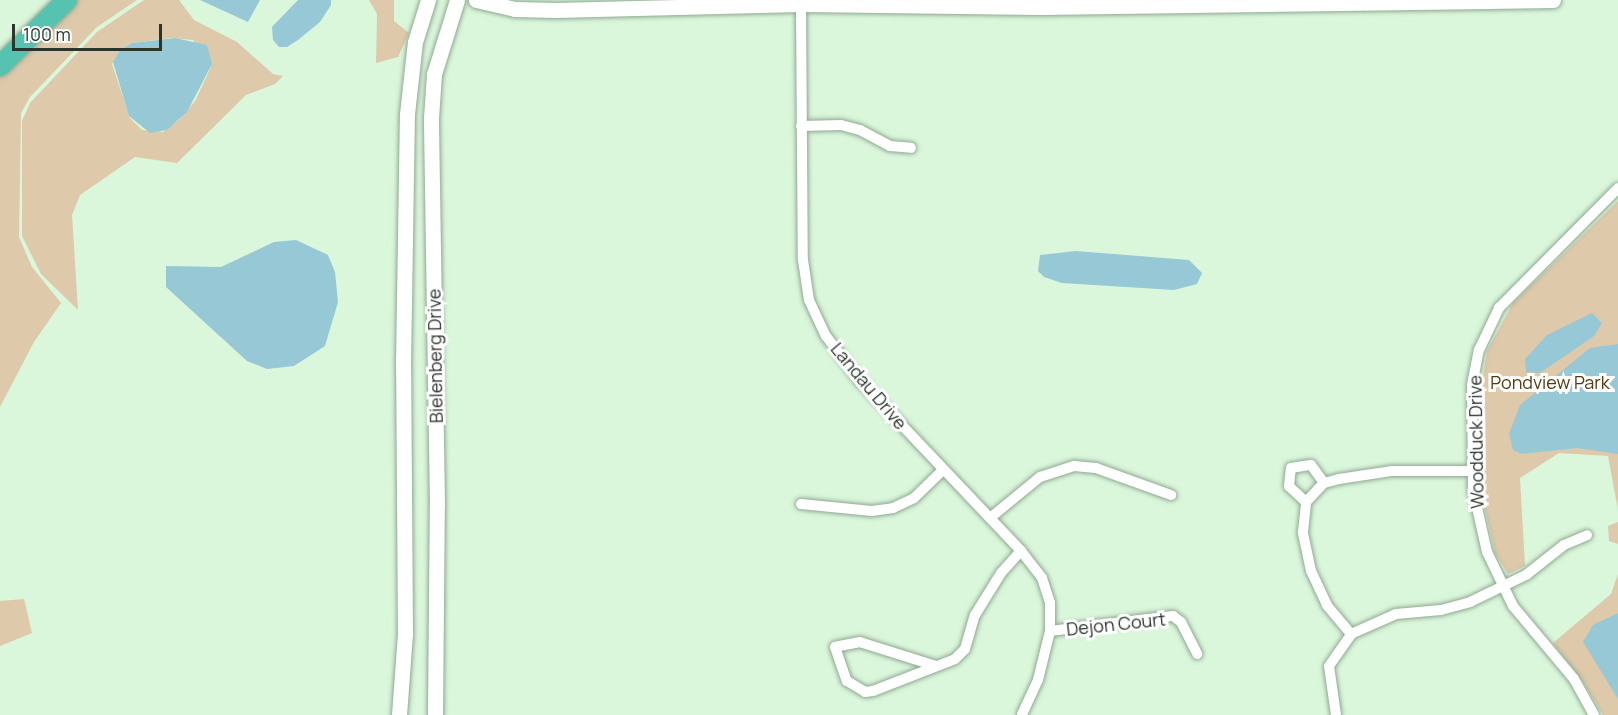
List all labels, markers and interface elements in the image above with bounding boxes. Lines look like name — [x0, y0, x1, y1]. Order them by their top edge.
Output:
scale bar — [15, 12, 165, 50]
text: 100 m — [23, 22, 71, 46]
street label: Bielenberg Drive — [423, 289, 447, 423]
street label: Landau Drive — [826, 338, 912, 434]
park label: Pondview Park — [1490, 371, 1610, 393]
street label: Woodduck Drive — [1464, 375, 1488, 509]
street label: Dejon Court — [1065, 608, 1167, 640]

